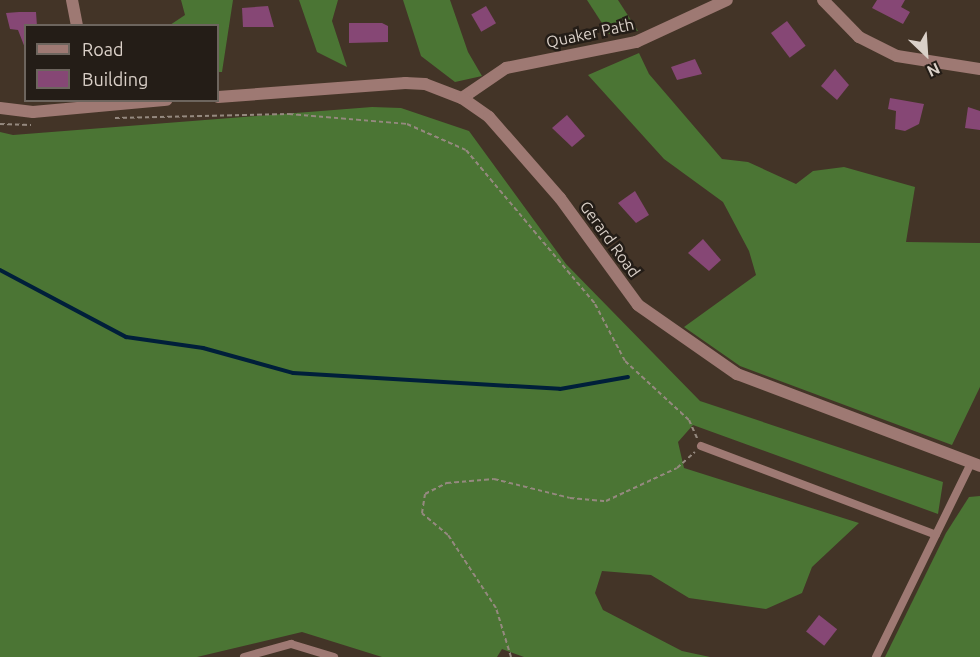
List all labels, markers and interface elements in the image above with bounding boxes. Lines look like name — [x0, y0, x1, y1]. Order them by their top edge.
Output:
street label: Quaker Path — [544, 14, 636, 52]
legend — [24, 24, 219, 102]
north arrow — [896, 24, 956, 84]
text: Road — [82, 39, 124, 59]
text: N — [924, 60, 943, 81]
text: Building — [82, 69, 148, 89]
street label: Gerard Road — [576, 197, 644, 281]

